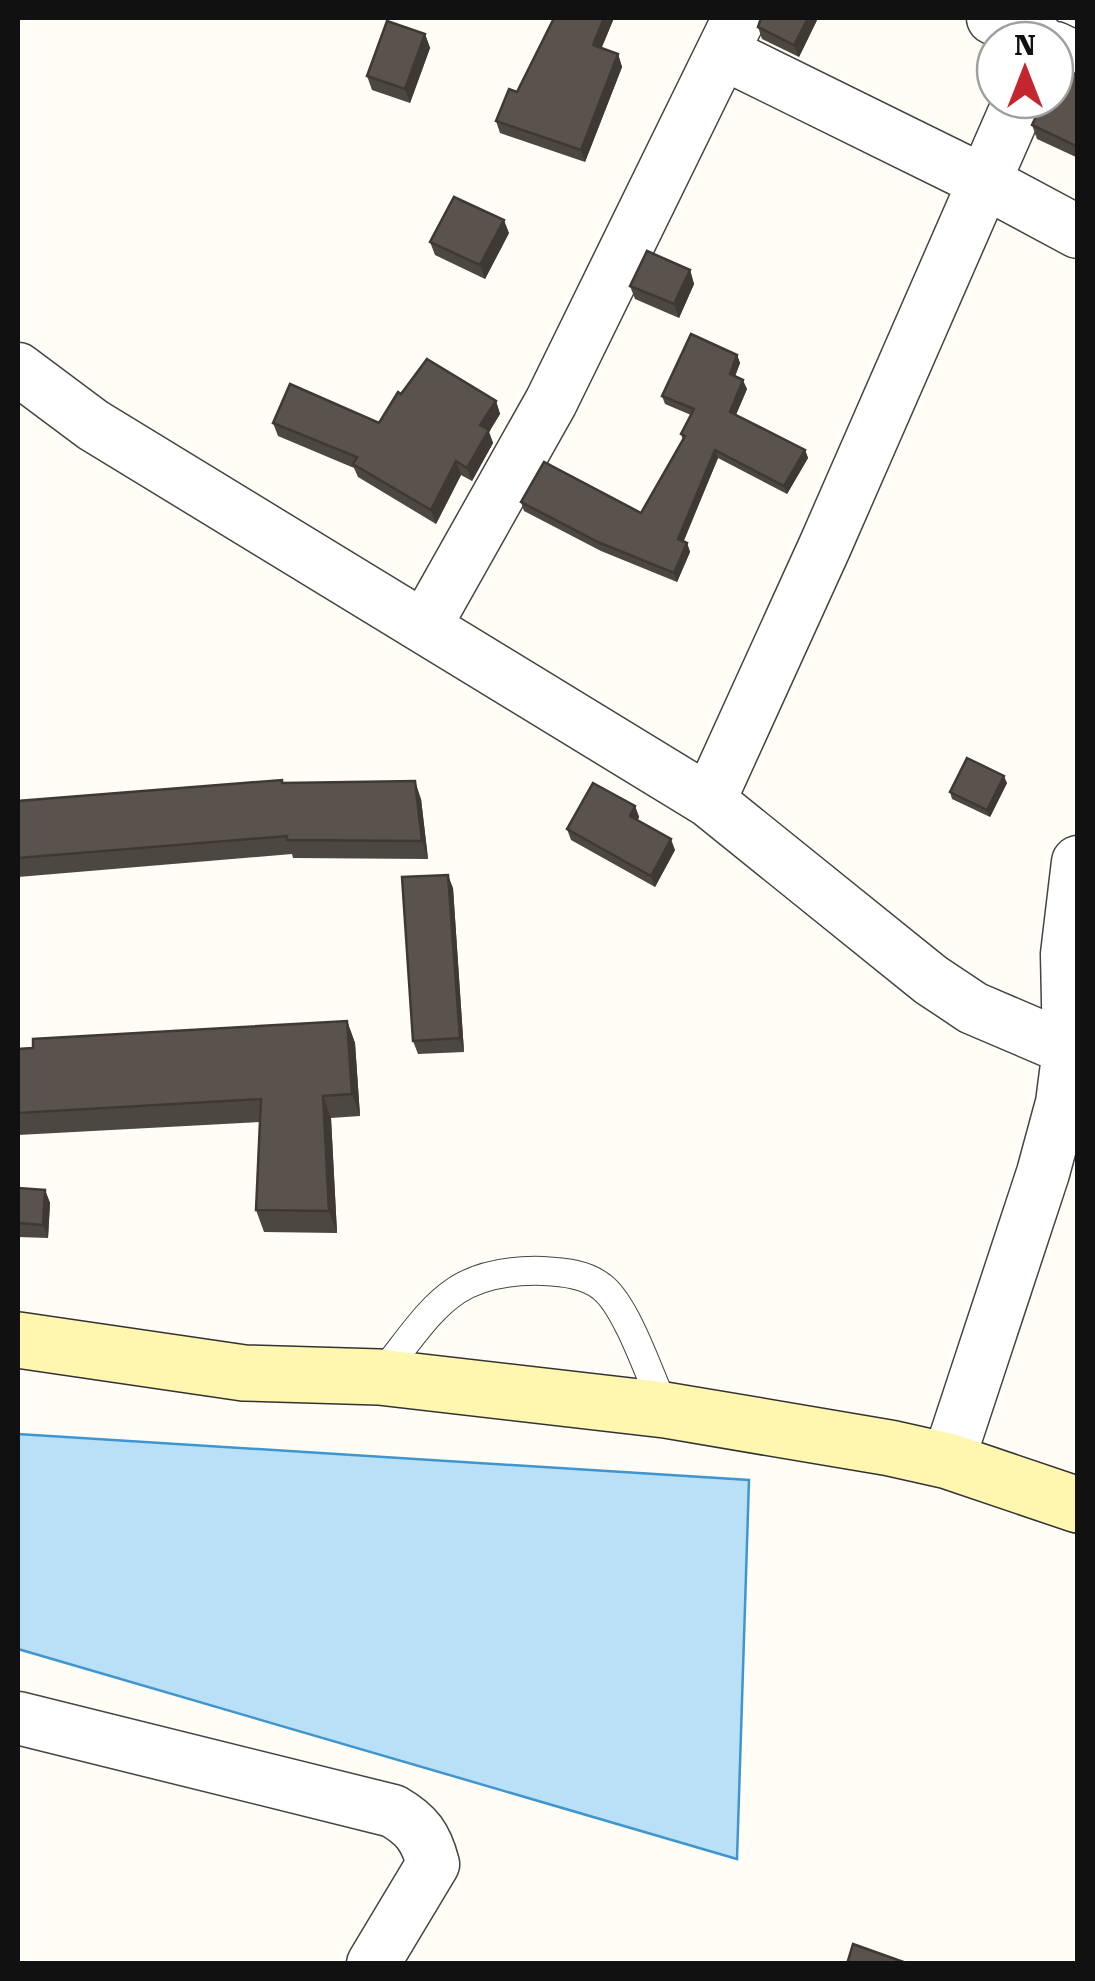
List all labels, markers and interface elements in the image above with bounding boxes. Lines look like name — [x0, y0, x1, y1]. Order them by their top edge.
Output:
north arrow — [975, 20, 1075, 120]
text: N — [1014, 29, 1036, 62]

